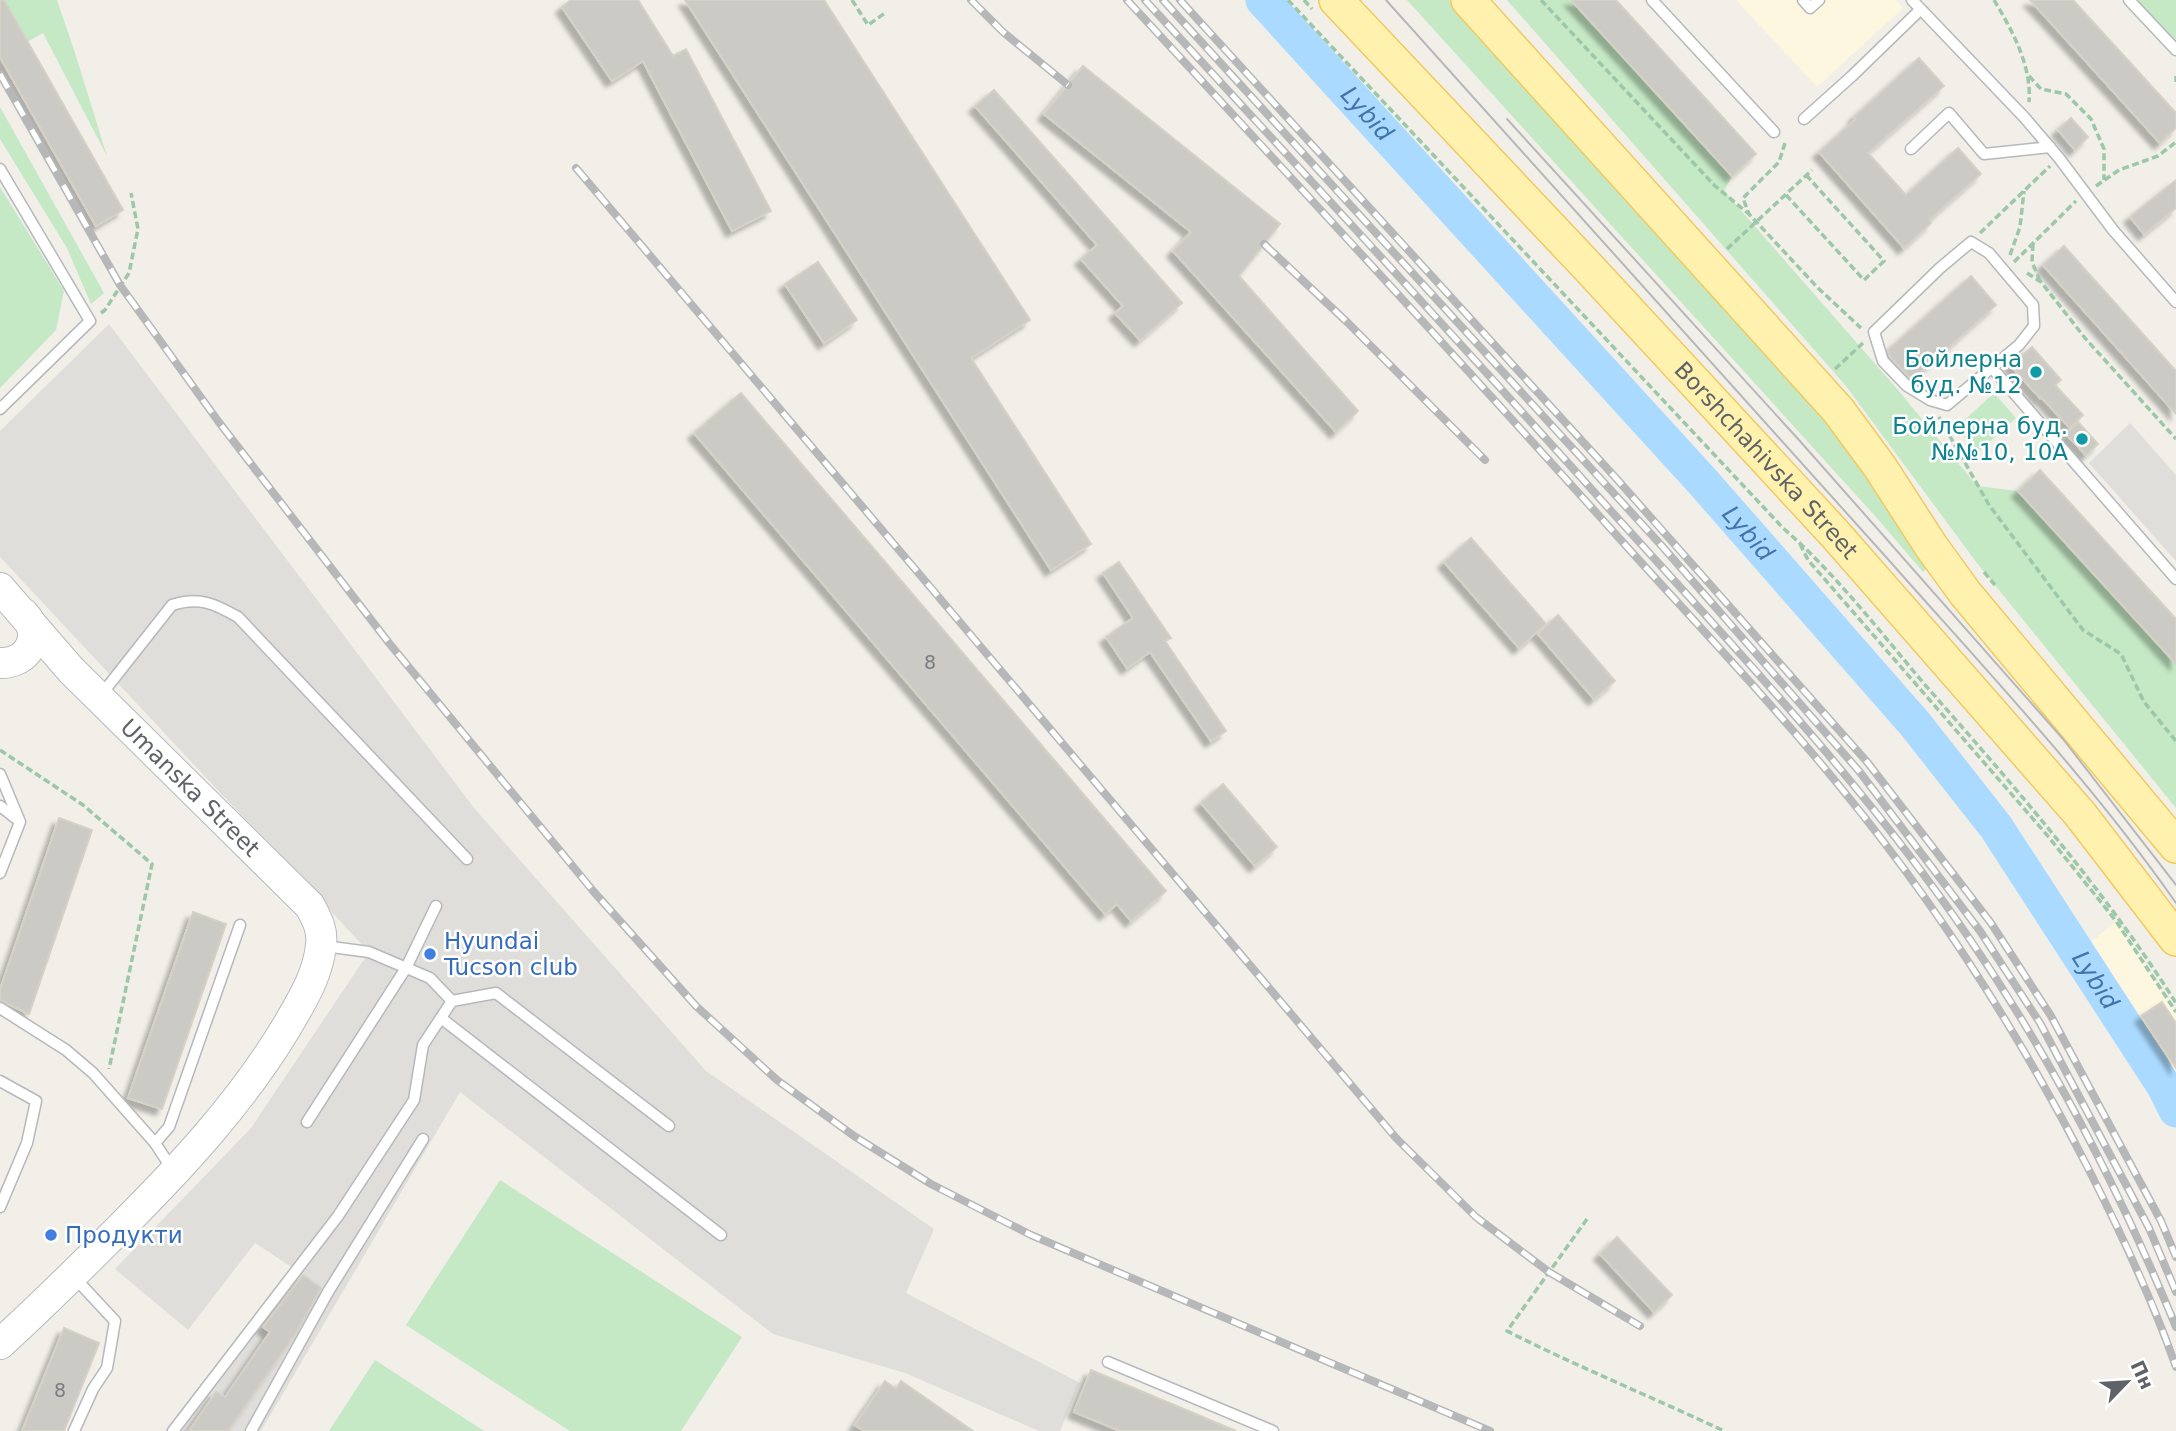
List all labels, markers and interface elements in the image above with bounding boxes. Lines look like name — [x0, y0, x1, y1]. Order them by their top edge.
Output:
water label: Lybid — [1335, 81, 1399, 147]
place label: Бойлерна буд. №12 — [1905, 346, 2022, 398]
street label: Borshchahivska Street — [1669, 356, 1863, 564]
marker: Бойлерна буд. №12 — [2028, 364, 2044, 380]
place label: Бойлерна буд. №№10, 10А — [1892, 413, 2068, 465]
marker: Бойлерна буд. №№10, 10А — [2074, 431, 2090, 447]
water label: Lybid — [1716, 500, 1780, 567]
house number: 8 — [924, 651, 936, 673]
street label: Umanska Street — [116, 714, 265, 862]
place label: Hyundai Tucson club — [443, 928, 578, 980]
marker: Hyundai Tucson club — [422, 946, 438, 962]
water label: Lybid — [2066, 946, 2125, 1015]
place label: Продукти — [65, 1222, 183, 1248]
marker: Продукти — [43, 1227, 59, 1243]
north arrow — [2092, 1347, 2162, 1417]
text: Пн — [2126, 1357, 2159, 1393]
house number: 8 — [54, 1379, 66, 1401]

